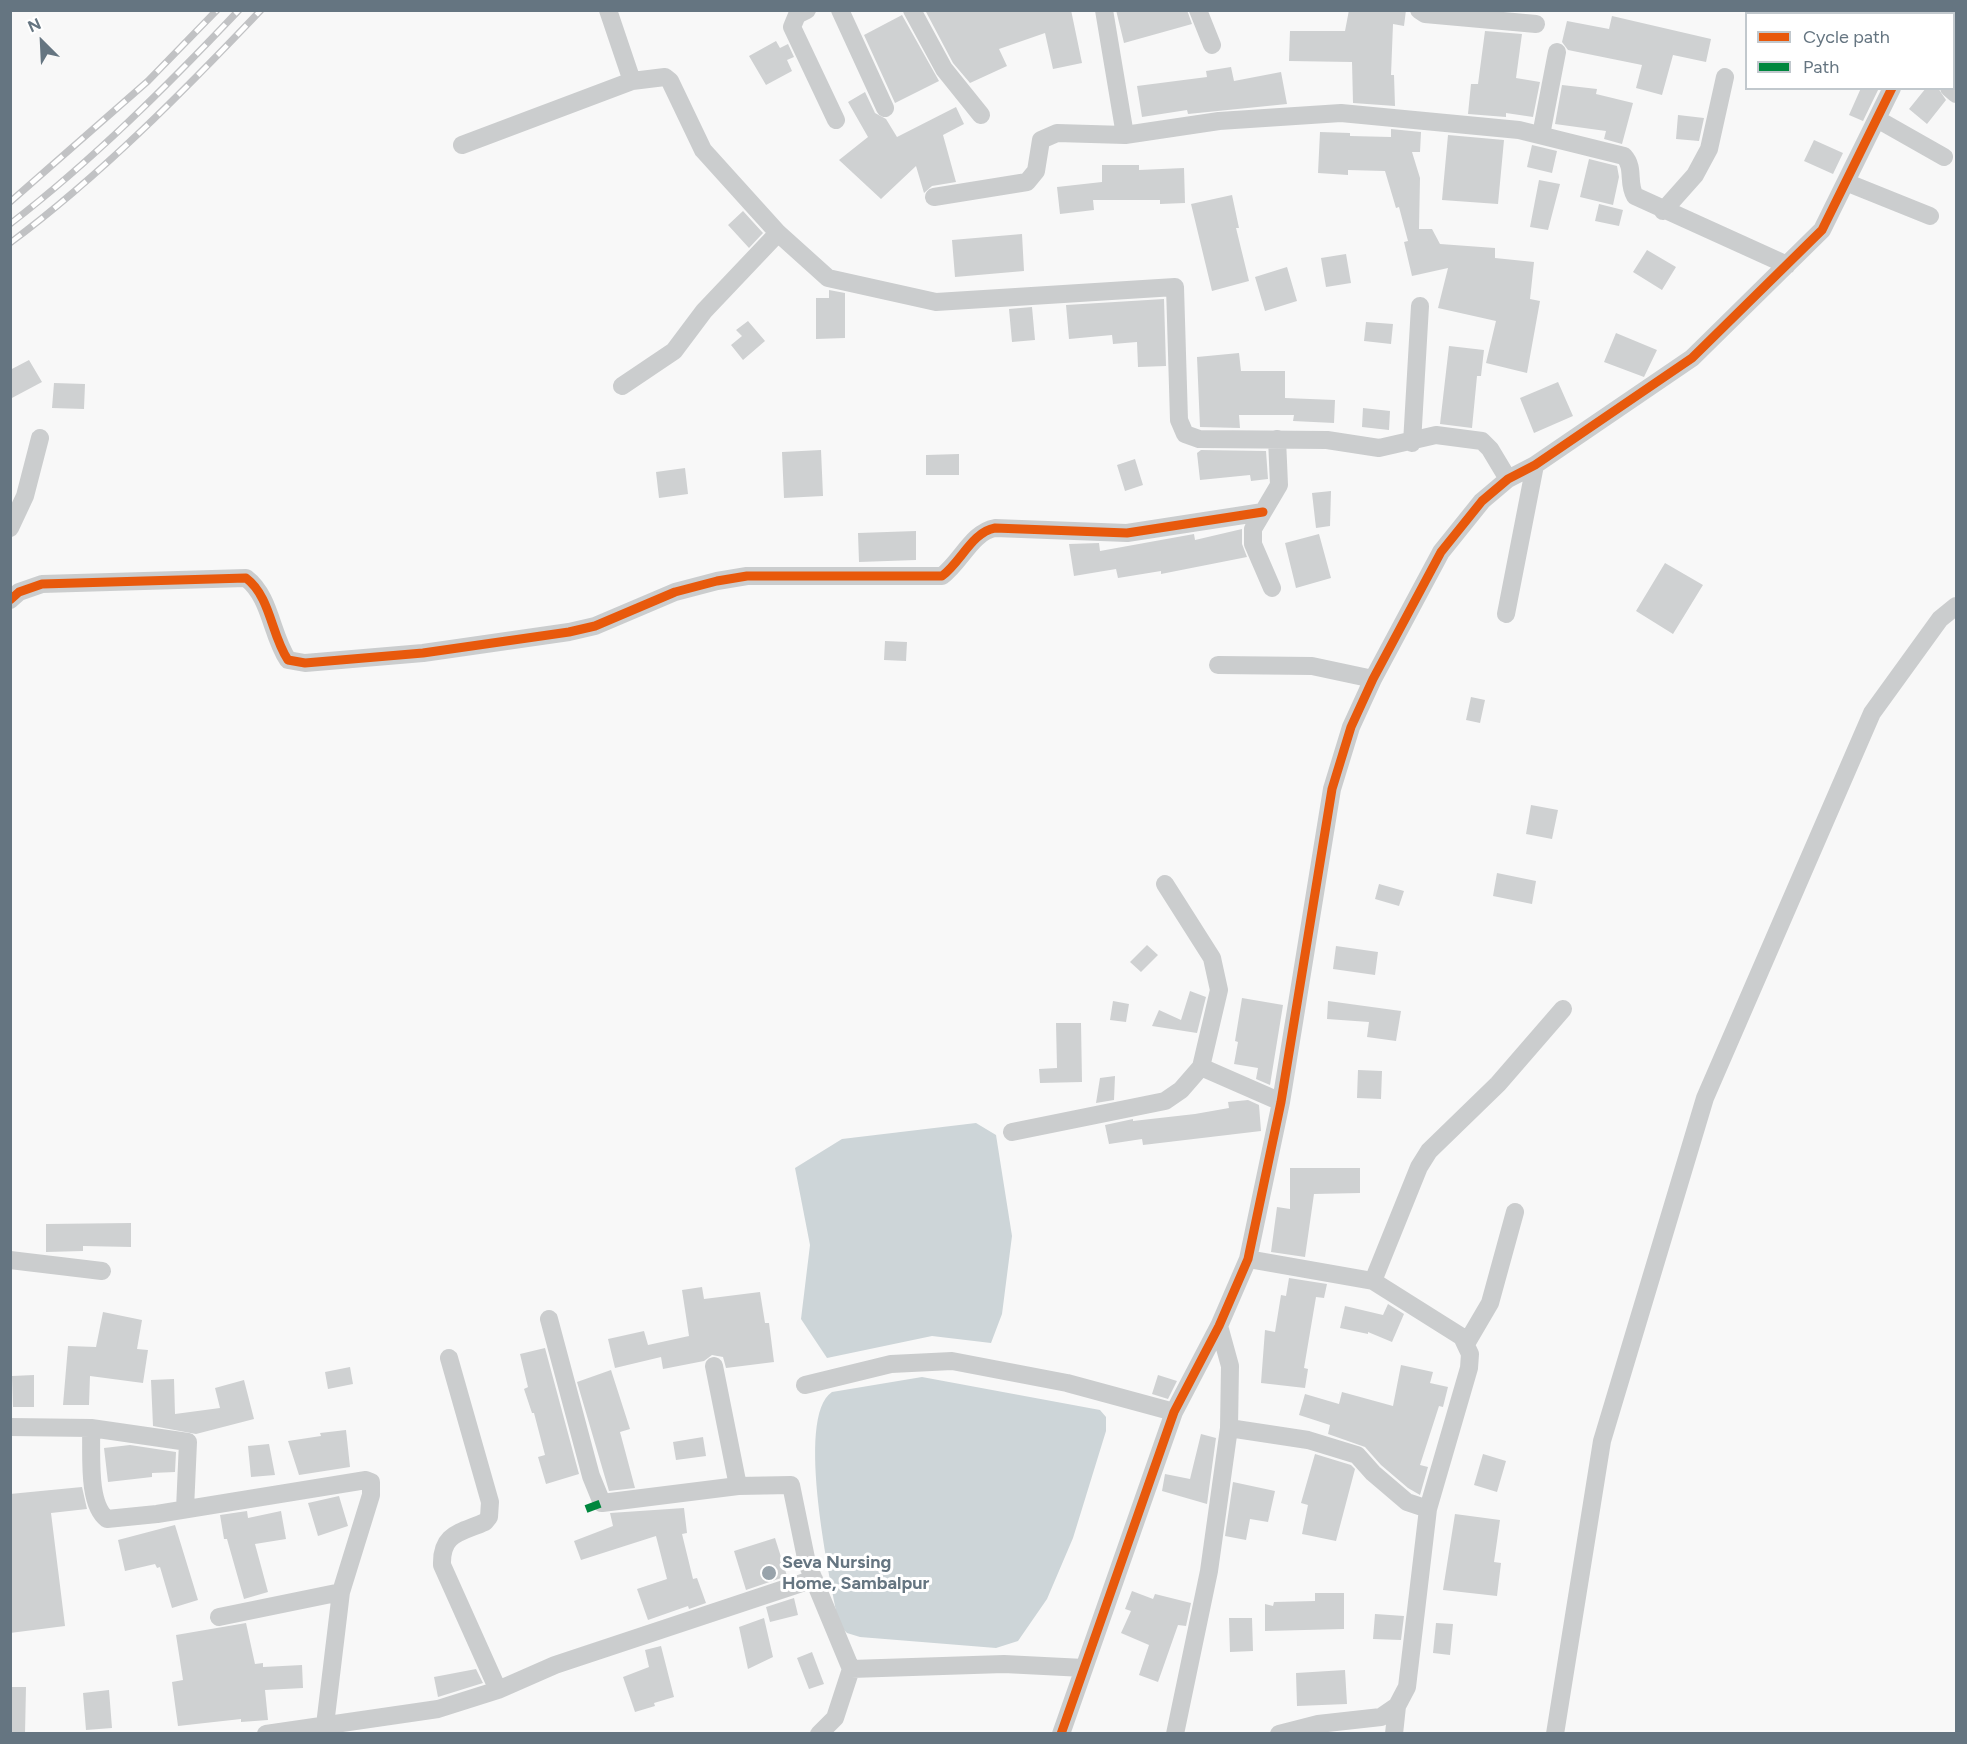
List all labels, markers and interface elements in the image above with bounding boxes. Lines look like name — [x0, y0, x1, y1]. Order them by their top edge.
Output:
north arrow — [12, 12, 72, 72]
legend — [1745, 12, 1955, 90]
text: N — [25, 14, 44, 36]
text: Cycle path — [1803, 26, 1890, 48]
text: Path — [1803, 56, 1839, 78]
place label: Seva Nursing Home, Sambalpur — [782, 1552, 929, 1594]
marker: Seva Nursing Home, Sambalpur — [760, 1564, 778, 1582]

